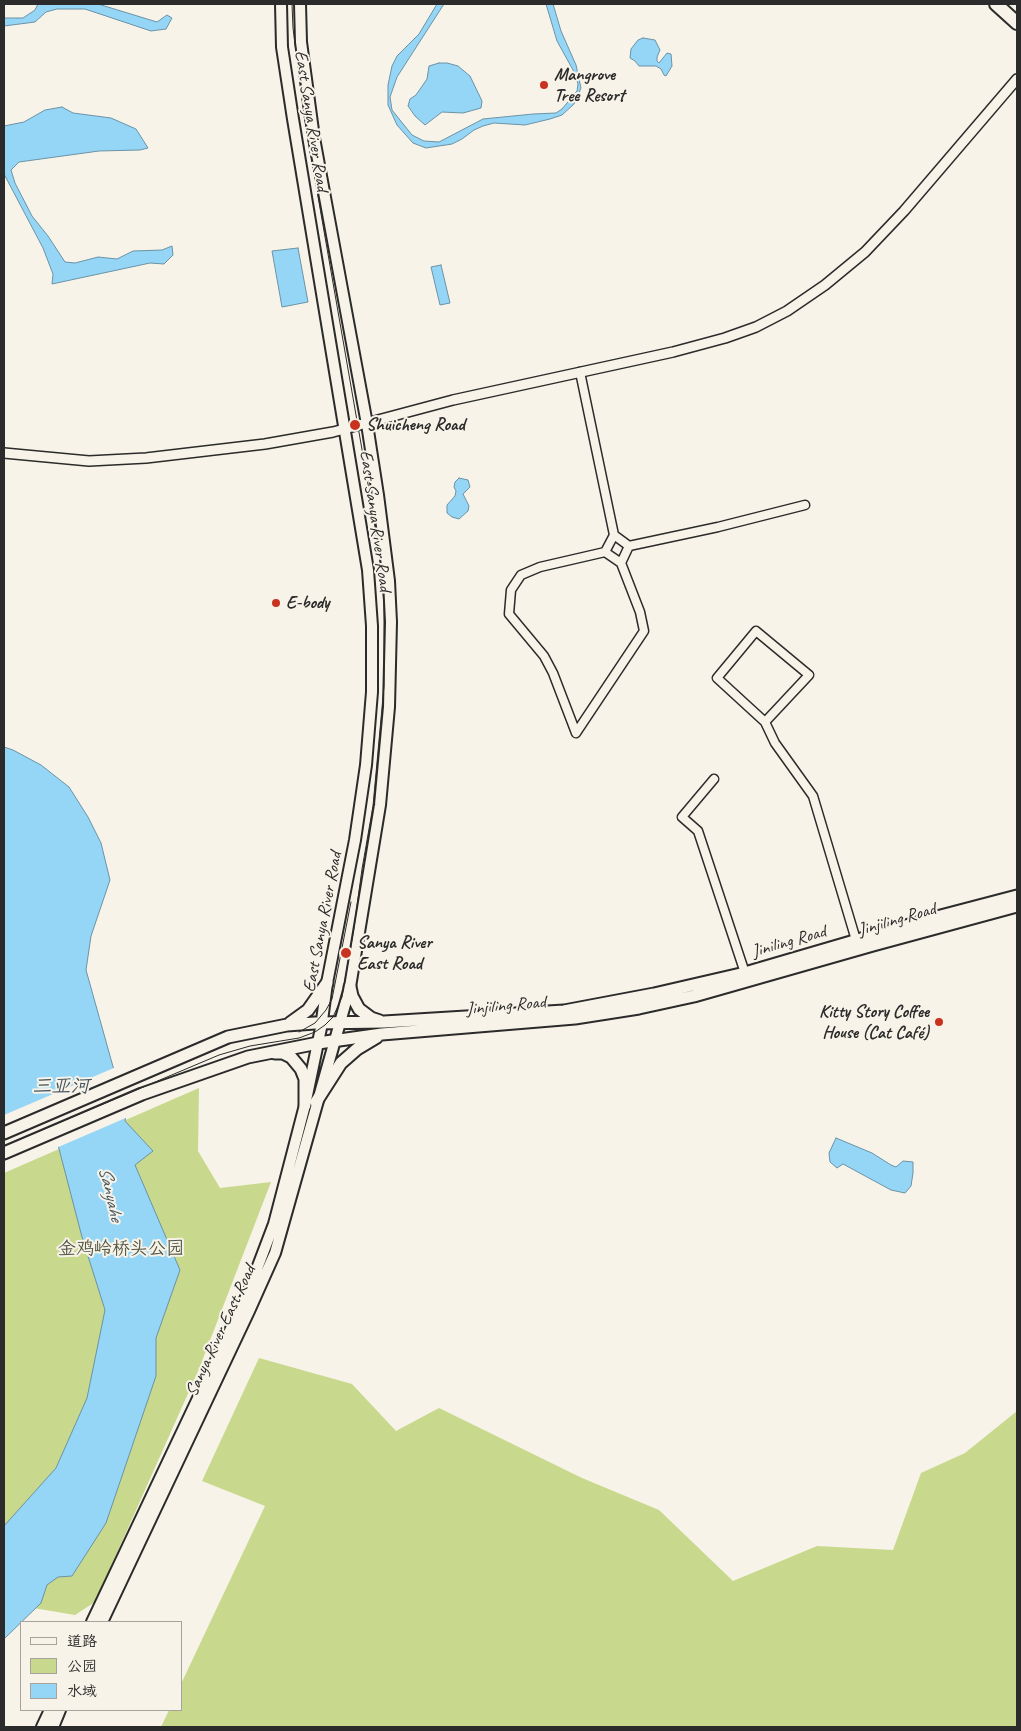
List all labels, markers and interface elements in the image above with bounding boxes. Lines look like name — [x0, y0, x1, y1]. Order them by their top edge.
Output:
street label: East Sanya River Road — [289, 49, 333, 193]
place label: Mangrove Tree Resort — [554, 64, 625, 106]
marker: Mangrove Tree Resort — [538, 79, 550, 91]
place label: Shuicheng Road — [366, 414, 465, 436]
marker: Shuicheng Road — [348, 418, 362, 432]
street label: East Sanya River Road — [354, 449, 396, 593]
place label: E-body — [286, 592, 329, 614]
marker: E-body — [270, 597, 282, 609]
street label: East Sanya River Road — [299, 850, 347, 994]
street label: Jinjiling Road — [856, 899, 938, 941]
street label: Jiniling Road — [750, 921, 828, 963]
place label: Sanya River East Road — [357, 932, 432, 974]
marker: Sanya River East Road — [339, 946, 353, 960]
street label: Jinjiling Road — [465, 992, 547, 1020]
place label: Kitty Story Coffee House (Cat Café) — [819, 1001, 929, 1044]
marker: Kitty Story Coffee House (Cat Café) — [933, 1016, 945, 1028]
water label: 三亚河 — [33, 1076, 89, 1098]
water label: Sanyahe — [93, 1165, 127, 1223]
park label: 金鸡岭桥头公园 — [58, 1238, 184, 1260]
street label: Sanya River East Road — [181, 1262, 261, 1400]
legend — [20, 1621, 182, 1711]
text: 道路 — [67, 1632, 97, 1651]
text: 公园 — [67, 1657, 97, 1676]
text: 水域 — [67, 1682, 97, 1701]

